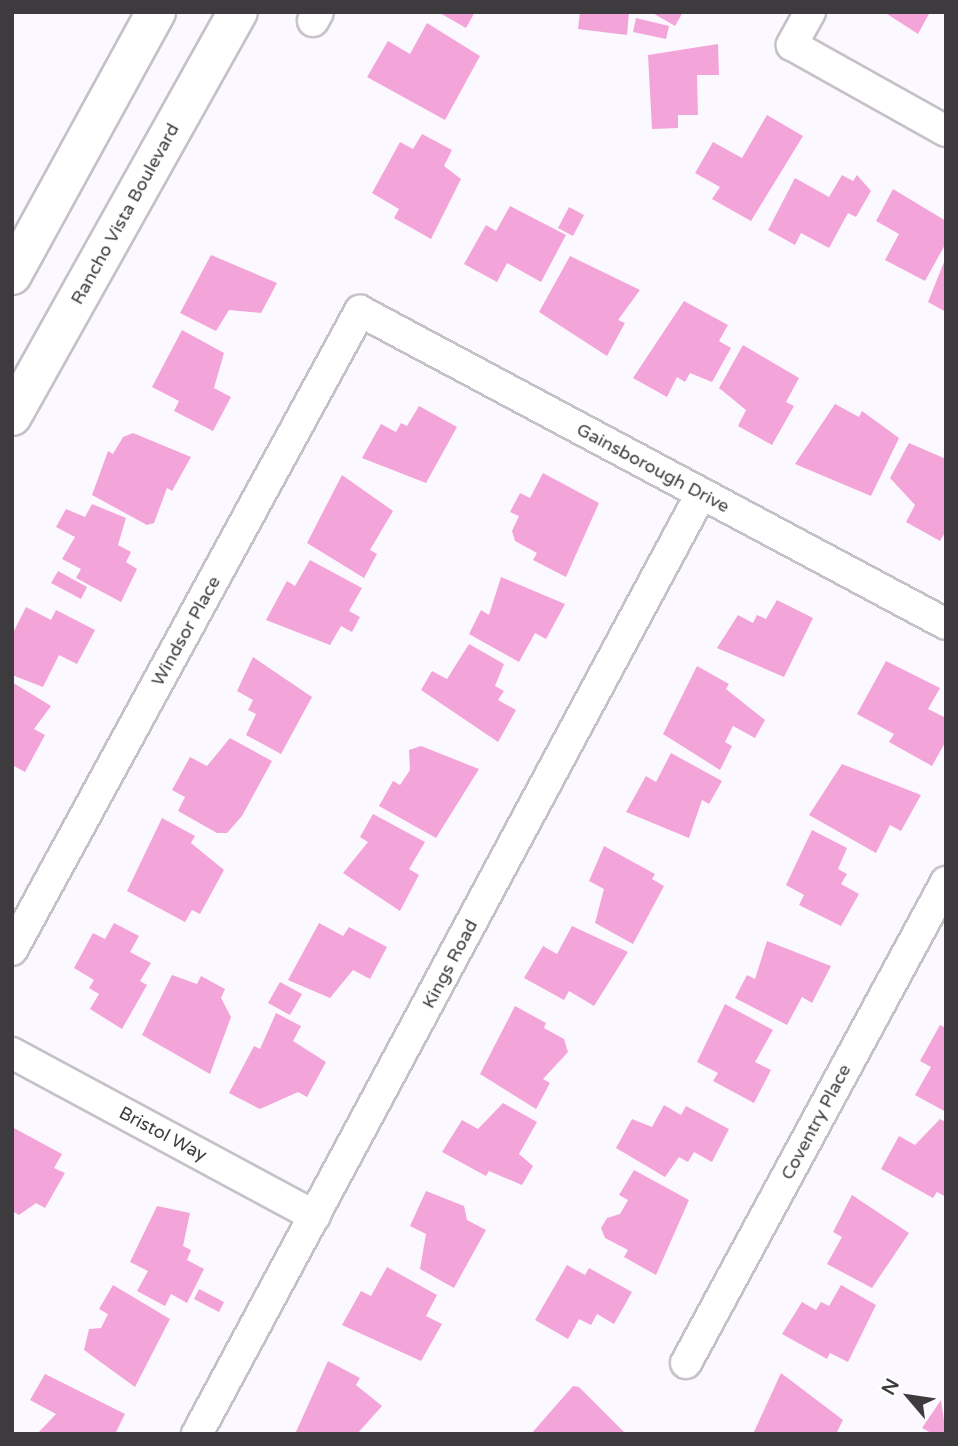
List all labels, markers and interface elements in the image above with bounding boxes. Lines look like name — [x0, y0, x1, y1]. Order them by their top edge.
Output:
street label: Rancho Vista Boulevard — [66, 120, 184, 308]
street label: Gainsborough Drive — [573, 419, 733, 517]
street label: Windsor Place — [147, 572, 225, 690]
street label: Kings Road — [418, 916, 482, 1012]
street label: Coventry Place — [776, 1061, 856, 1183]
street label: Bristol Way — [115, 1102, 211, 1166]
north arrow — [874, 1362, 944, 1432]
text: N — [877, 1375, 904, 1399]

